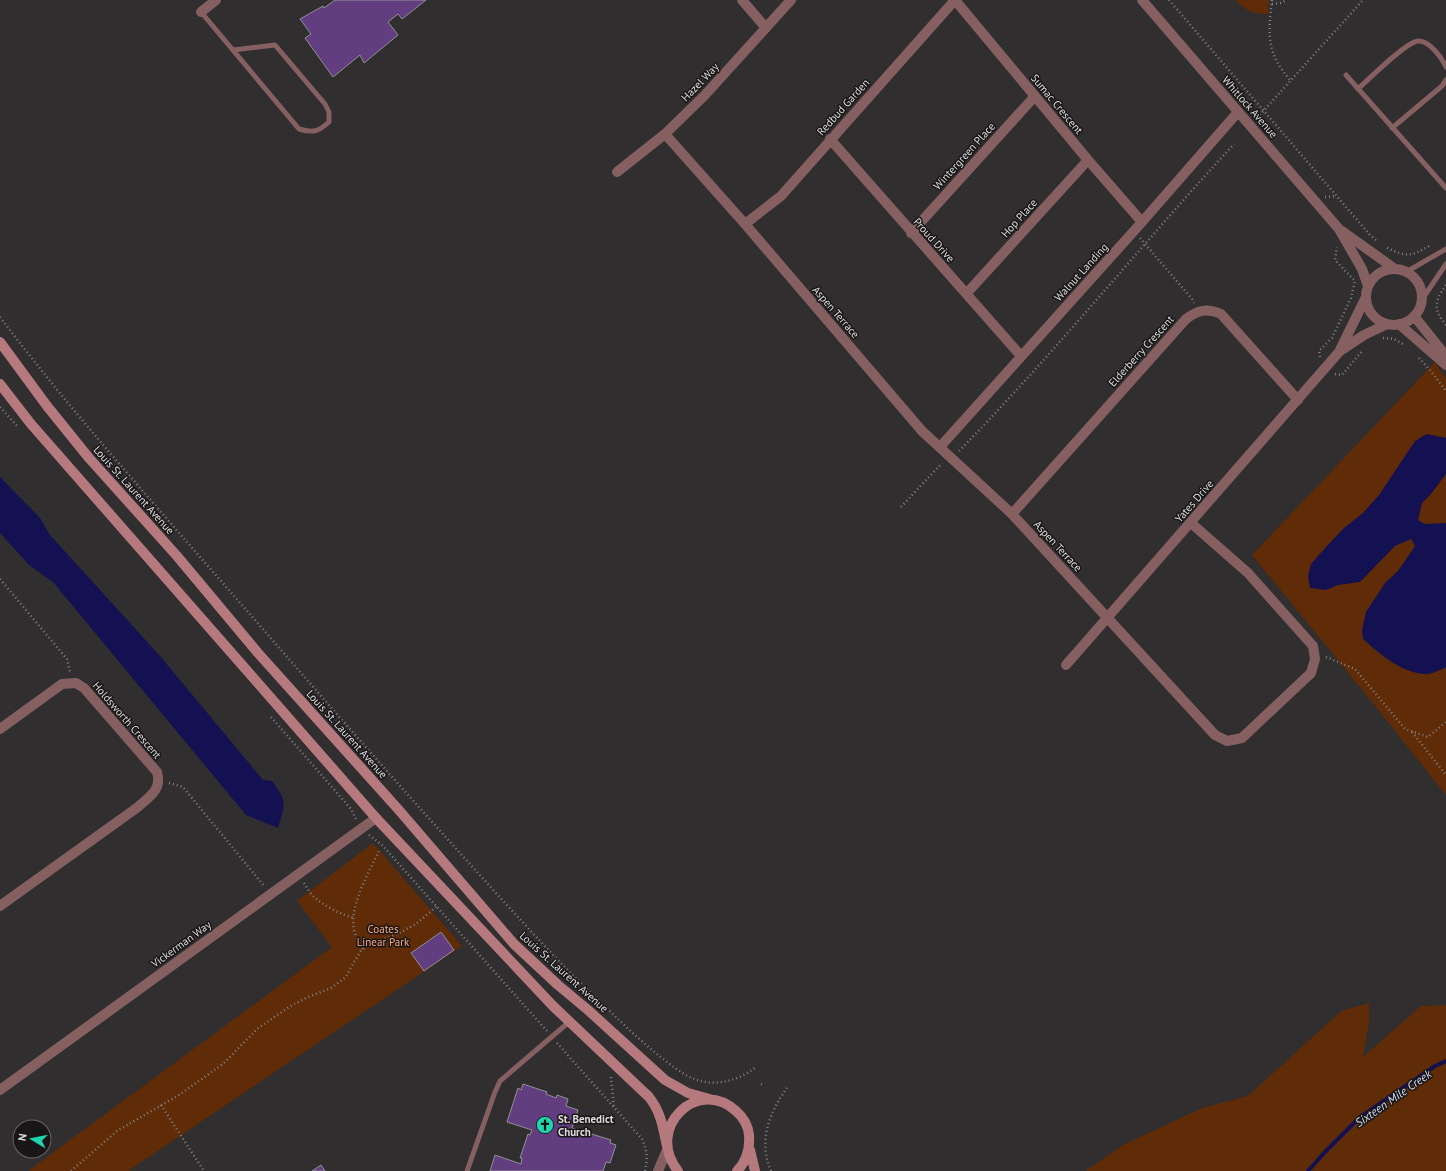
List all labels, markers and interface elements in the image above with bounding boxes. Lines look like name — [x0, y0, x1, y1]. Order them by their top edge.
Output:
street label: Hazel Way — [678, 59, 722, 104]
street label: Sumac Crescent — [1028, 71, 1086, 137]
street label: Whitlock Avenue — [1219, 73, 1281, 141]
street label: Redbud Garden — [814, 76, 872, 138]
street label: Wintergreen Place — [930, 119, 998, 193]
street label: Hop Place — [998, 195, 1040, 240]
street label: Proud Drive — [910, 215, 958, 265]
street label: Walnut Landing — [1051, 240, 1111, 304]
street label: Aspen Terrace — [809, 283, 863, 341]
street label: Elderberry Crescent — [1105, 312, 1177, 390]
street label: Louis St. Laurent Avenue — [91, 443, 178, 538]
street label: Yates Drive — [1172, 476, 1217, 525]
street label: Aspen Terrace — [1031, 518, 1085, 575]
street label: Holdsworth Crescent — [90, 679, 165, 762]
street label: Louis St. Laurent Avenue — [304, 687, 391, 782]
street label: Vickerman Way — [147, 917, 215, 971]
park label: Coates Linear Park — [357, 922, 410, 949]
street label: Louis St. Laurent Avenue — [517, 929, 612, 1016]
water label: Sixteen Mile Creek — [1352, 1066, 1435, 1130]
place label: St. Benedict Church — [558, 1112, 614, 1139]
church icon: St. Benedict Church — [535, 1115, 555, 1135]
north arrow — [12, 1119, 52, 1159]
text: N — [15, 1132, 30, 1142]

